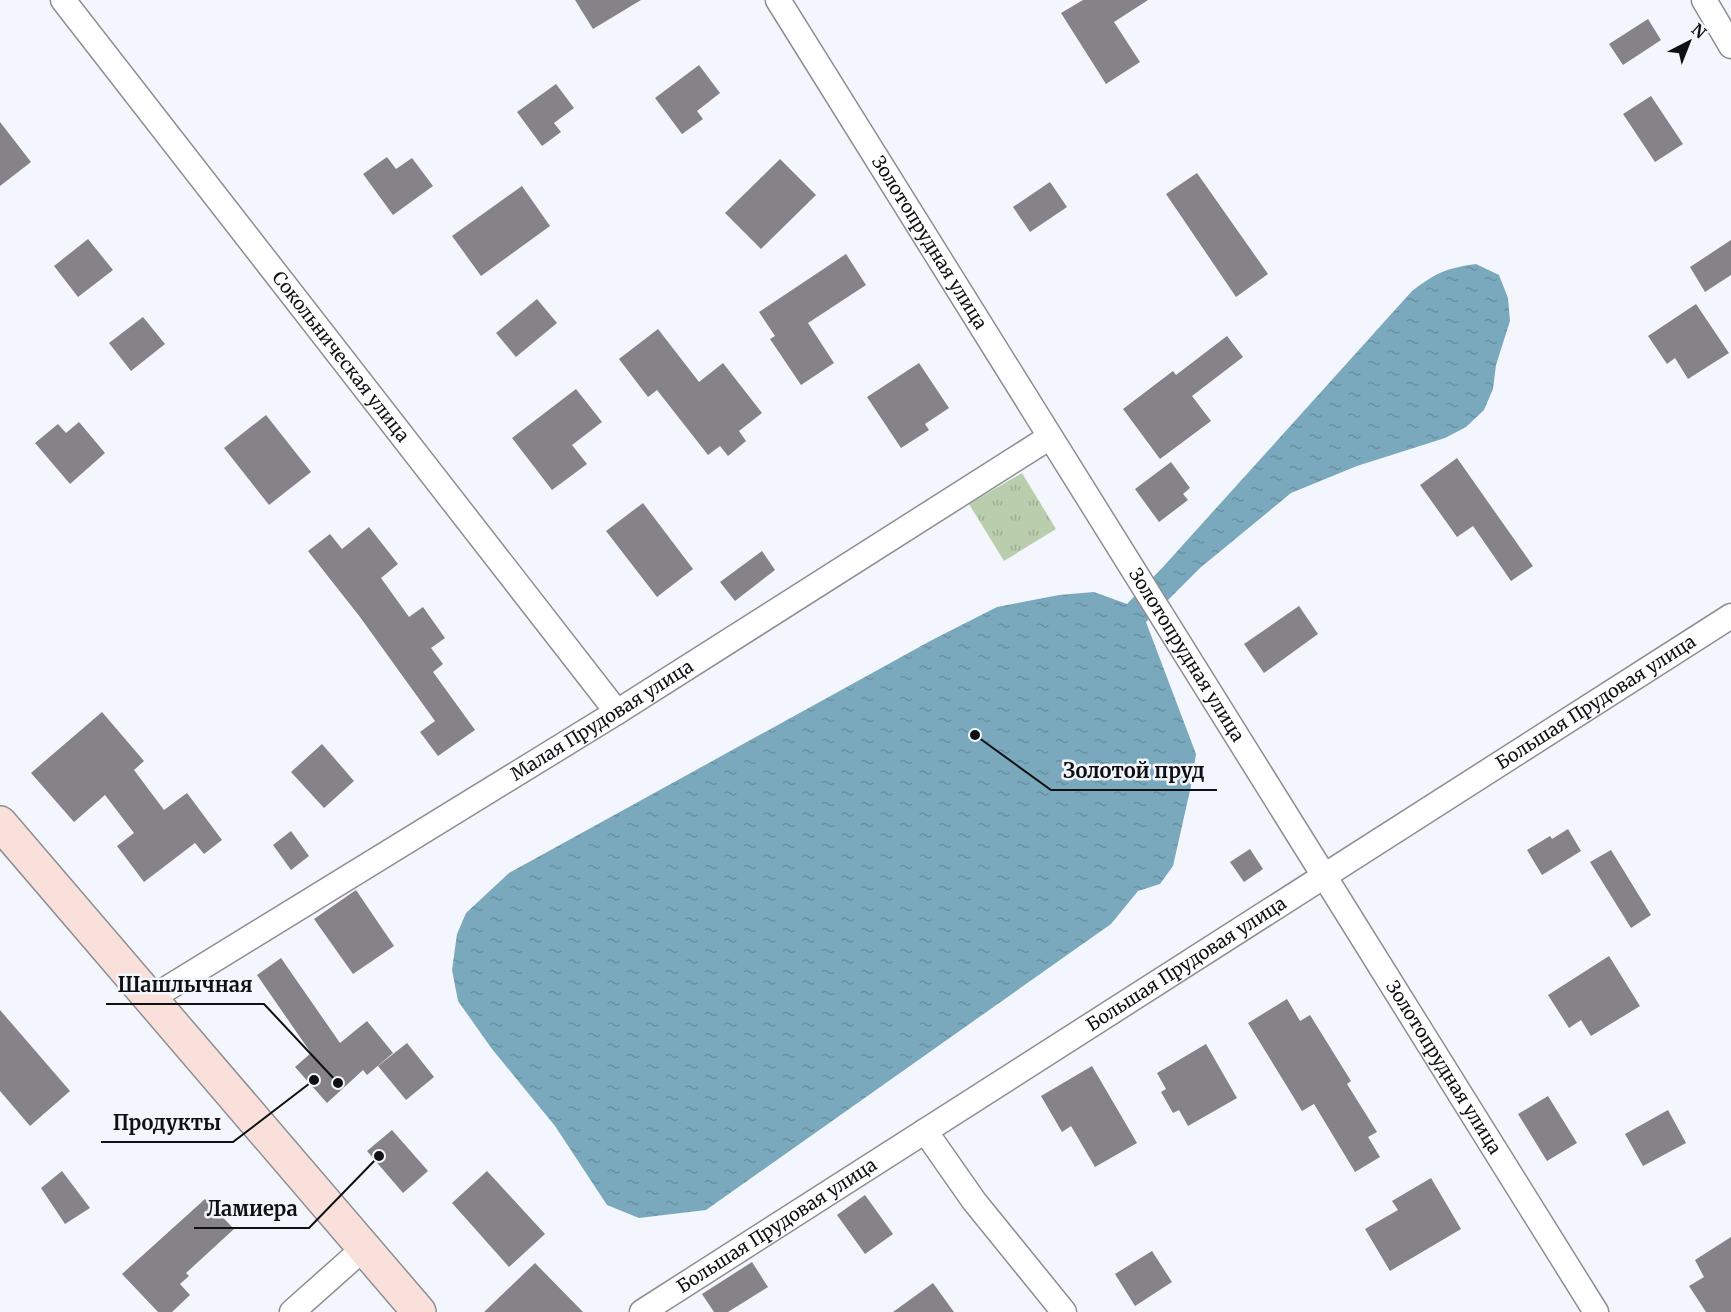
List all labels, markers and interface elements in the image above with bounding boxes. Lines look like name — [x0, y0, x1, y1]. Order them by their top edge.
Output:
north arrow — [1659, 12, 1719, 72]
text: N — [1688, 19, 1711, 43]
street label: Золотопрудная улица — [867, 151, 993, 334]
street label: Сокольническая улица — [267, 266, 415, 447]
street label: Золотопрудная улица — [1124, 564, 1250, 746]
street label: Большая Прудовая улица — [1491, 629, 1700, 774]
street label: Малая Прудовая улица — [506, 654, 698, 786]
callout: Золотой пруд — [1051, 752, 1217, 790]
text: Золотой пруд — [1063, 758, 1205, 783]
street label: Большая Прудовая улица — [1082, 891, 1291, 1036]
callout: Шашлычная — [106, 966, 264, 1004]
text: Шашлычная — [118, 972, 253, 997]
street label: Золотопрудная улица — [1381, 976, 1507, 1159]
callout: Продукты — [101, 1104, 233, 1142]
text: Продукты — [113, 1110, 221, 1135]
street label: Большая Прудовая улица — [672, 1153, 881, 1298]
callout: Ламиера — [194, 1190, 309, 1228]
text: Ламиера — [206, 1196, 298, 1221]

